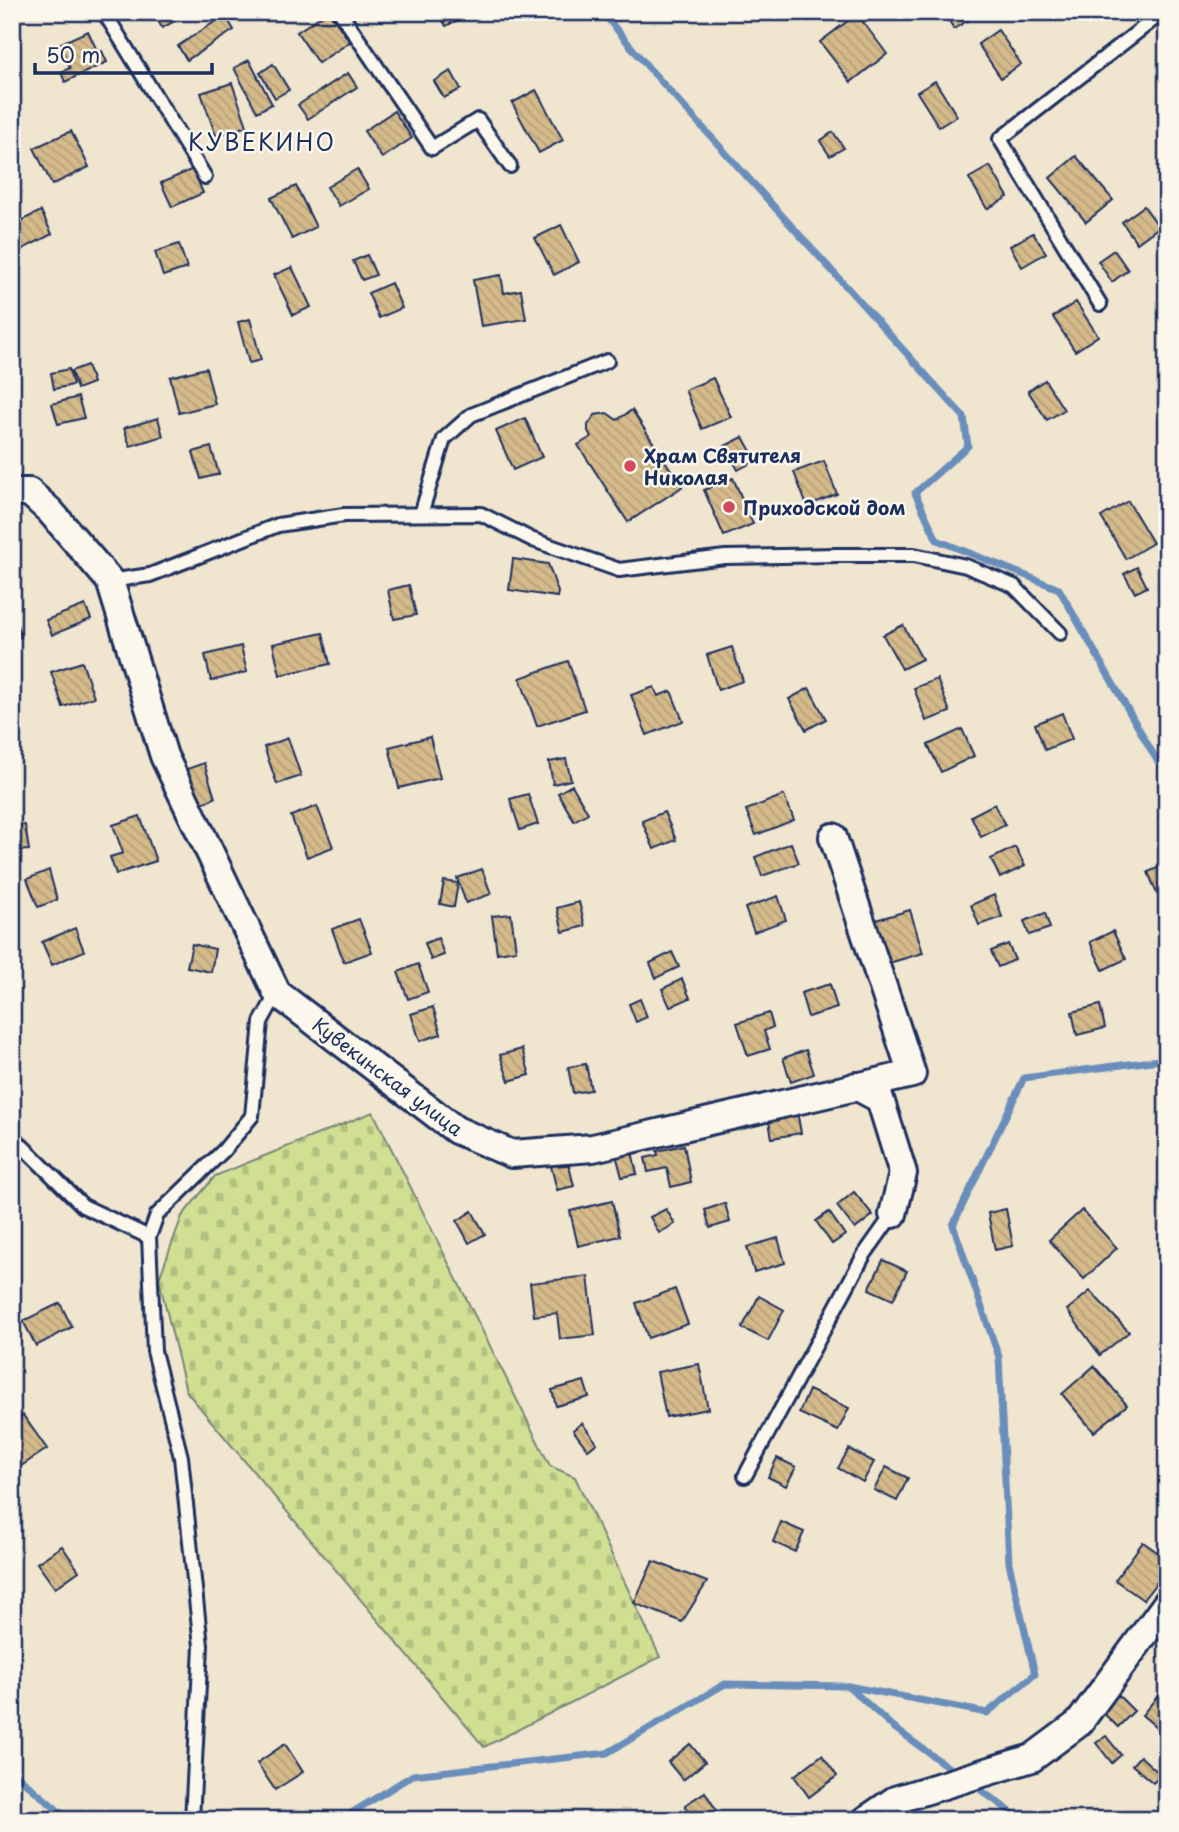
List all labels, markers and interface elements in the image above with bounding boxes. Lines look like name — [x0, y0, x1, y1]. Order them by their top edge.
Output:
scale bar — [35, 32, 212, 76]
text: 50 m — [46, 38, 100, 70]
district label: КУВЕКИНО — [188, 124, 336, 159]
place label: Храм Святителя Николая — [644, 441, 801, 491]
marker: Храм Святителя Николая — [622, 458, 638, 474]
place label: Приходской дом — [743, 493, 906, 521]
marker: Приходской дом — [721, 499, 737, 515]
street label: Кувекинская улица — [307, 1010, 469, 1142]

